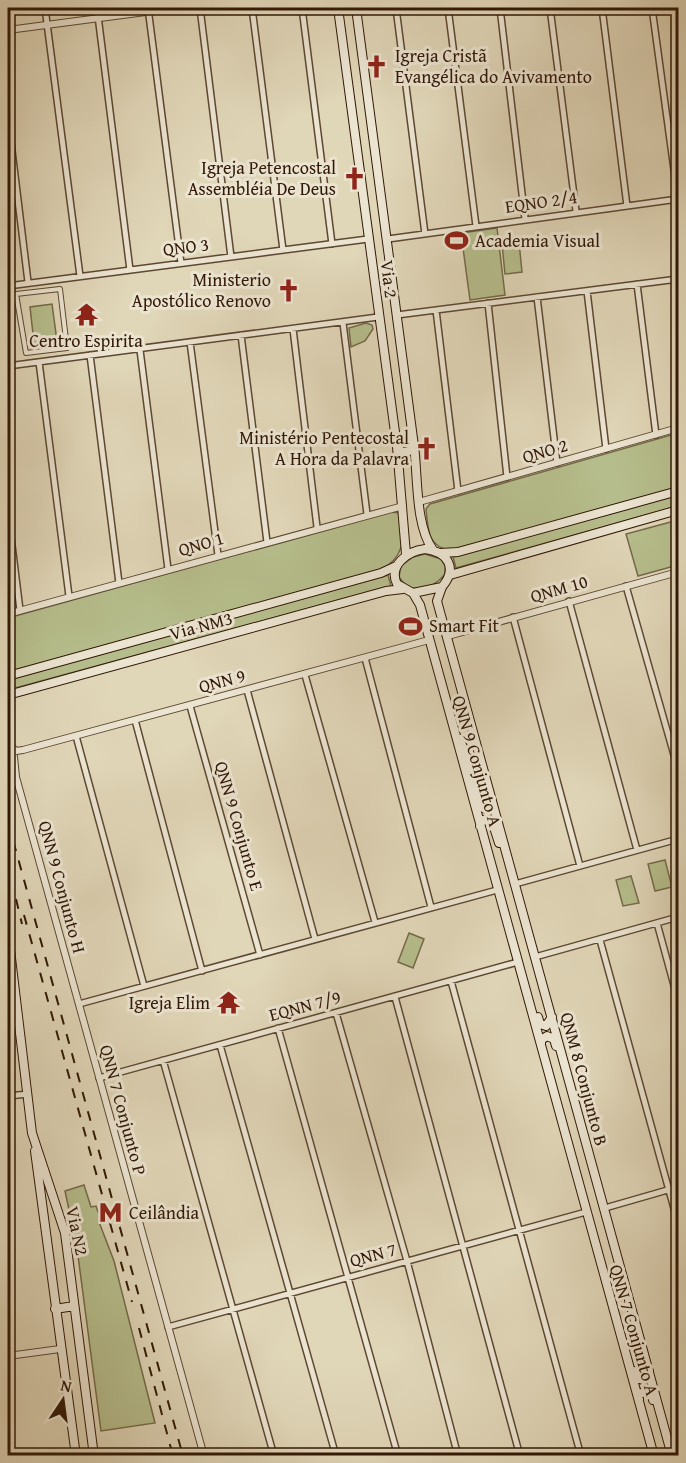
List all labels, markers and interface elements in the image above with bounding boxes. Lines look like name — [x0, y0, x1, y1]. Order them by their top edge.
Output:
place label: Igreja Cristã Evangélica do Avivamento — [395, 42, 592, 90]
church icon: Igreja Cristã Evangélica do Avivamento — [364, 53, 390, 79]
place label: Igreja Petencostal Assembléia De Deus — [188, 154, 336, 202]
church icon: Igreja Petencostal Assembléia De Deus — [341, 165, 367, 191]
street label: EQNO 2/4 — [503, 183, 579, 220]
place label: Academia Visual — [475, 227, 600, 254]
sports icon: Academia Visual — [444, 228, 470, 254]
street label: QNO 3 — [161, 230, 211, 263]
street label: Via 2 — [374, 258, 405, 299]
place label: Ministerio Apostólico Renovo — [132, 266, 271, 314]
church icon: Ministerio Apostólico Renovo — [276, 277, 302, 303]
temple icon: Centro Espirita — [73, 302, 99, 328]
place label: Centro Espirita — [29, 327, 143, 354]
place label: Ministério Pentecostal A Hora da Palavra — [239, 424, 409, 472]
street label: QNO 2 — [519, 431, 571, 470]
church icon: Ministério Pentecostal A Hora da Palavra — [414, 435, 440, 461]
street label: QNO 1 — [175, 524, 227, 563]
street label: QNM 10 — [527, 567, 591, 610]
street label: Via NM3 — [166, 604, 236, 647]
place label: Smart Fit — [429, 612, 500, 639]
sports icon: Smart Fit — [398, 613, 424, 639]
street label: QNN 9 — [196, 661, 248, 700]
street label: QNN 9 Conjunto A — [446, 692, 509, 830]
street label: QNN 9 Conjunto E — [208, 758, 271, 894]
street label: QNN 9 Conjunto H — [32, 818, 93, 956]
street label: EQNN 7/9 — [266, 983, 344, 1028]
place label: Igreja Elim — [129, 989, 210, 1016]
temple icon: Igreja Elim — [215, 990, 241, 1016]
street label: QNM 8 Conjunto B — [554, 1009, 615, 1149]
street label: QNN 7 Conjunto P — [93, 1042, 154, 1178]
place label: Ceilândia — [129, 1199, 200, 1226]
metro station icon: Ceilândia — [98, 1200, 124, 1226]
street label: Via N2 — [59, 1204, 96, 1258]
street label: QNN 7 — [347, 1235, 399, 1274]
street label: QNN 7 Conjunto A — [603, 1261, 666, 1399]
north arrow — [33, 1370, 93, 1430]
text: N — [58, 1372, 75, 1398]

